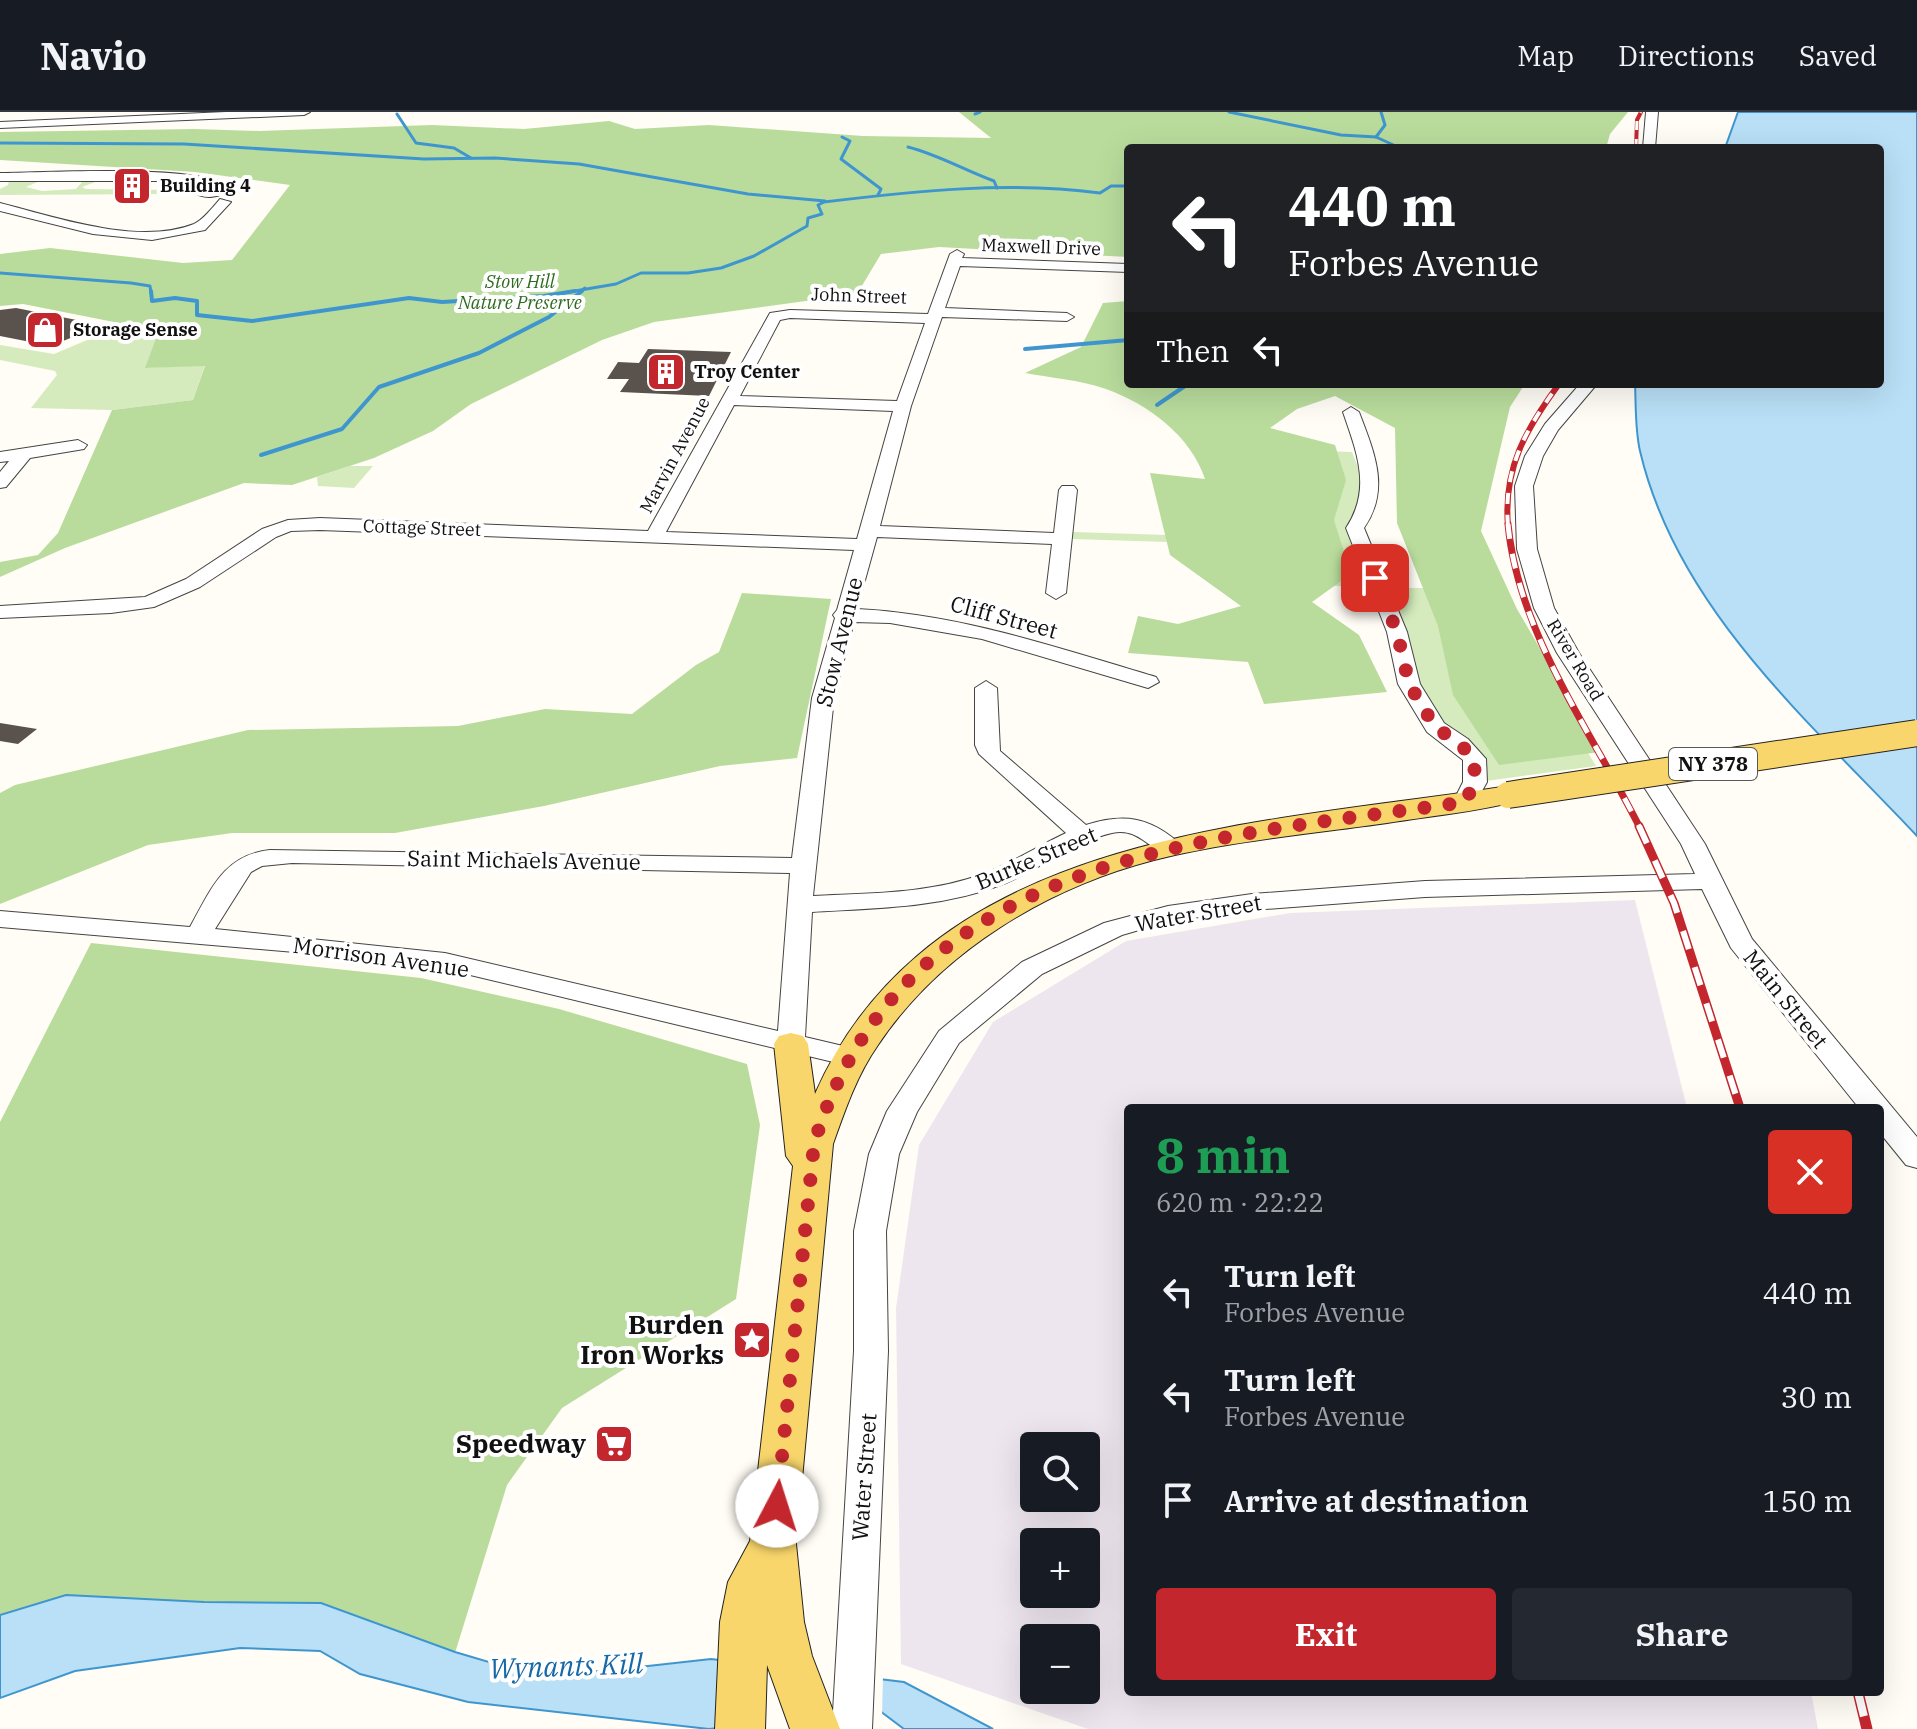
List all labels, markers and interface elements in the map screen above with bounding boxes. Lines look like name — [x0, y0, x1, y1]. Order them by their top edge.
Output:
text: Navio — [40, 31, 147, 80]
text: Map — [1517, 37, 1574, 74]
text: Directions — [1618, 37, 1755, 74]
text: Saved — [1799, 37, 1877, 74]
building icon: Building 4 — [111, 165, 153, 207]
text: 440 m — [1288, 169, 1456, 241]
place label: Building 4 — [160, 174, 251, 197]
icon: left — [1156, 176, 1260, 280]
street label: Maxwell Drive — [981, 233, 1101, 260]
text: Forbes Avenue — [1288, 239, 1539, 286]
park label: Stow Hill Nature Preserve — [457, 270, 582, 314]
street label: John Street — [811, 282, 907, 309]
shop icon: Storage Sense — [24, 309, 66, 351]
place label: Storage Sense — [73, 318, 198, 341]
icon: left — [1246, 328, 1290, 372]
text: Then — [1156, 331, 1230, 370]
building icon: Troy Center — [645, 351, 687, 393]
place label: Troy Center — [694, 360, 800, 383]
street label: Marvin Avenue — [634, 393, 715, 517]
street label: Cottage Street — [363, 514, 481, 541]
pin — [1341, 544, 1409, 612]
icon: arrive — [1353, 556, 1397, 600]
street label: Stow Avenue — [808, 574, 869, 710]
street label: Cliff Street — [947, 588, 1061, 645]
street label: River Road — [1542, 614, 1609, 705]
road number: NY 378 — [1669, 748, 1757, 780]
street label: Burke Street — [971, 819, 1101, 896]
street label: Saint Michaels Avenue — [407, 843, 641, 876]
street label: Water Street — [1132, 887, 1264, 938]
street label: Morrison Avenue — [291, 930, 471, 983]
street label: Main Street — [1738, 943, 1835, 1054]
text: 8 min — [1156, 1124, 1290, 1186]
button: close — [1768, 1130, 1852, 1214]
text: 620 m · 22:22 — [1156, 1185, 1324, 1219]
text: Turn left — [1224, 1256, 1356, 1295]
icon: left — [1156, 1270, 1200, 1314]
text: 440 m — [1762, 1273, 1852, 1312]
text: Forbes Avenue — [1224, 1295, 1405, 1329]
place label: Burden Iron Works — [580, 1307, 724, 1371]
place icon: Burden Iron Works — [731, 1319, 773, 1361]
text: Turn left — [1224, 1360, 1356, 1399]
icon: left — [1156, 1374, 1200, 1418]
text: 30 m — [1780, 1377, 1852, 1416]
text: Forbes Avenue — [1224, 1399, 1405, 1433]
street label: Water Street — [845, 1412, 882, 1542]
supermarket icon: Speedway — [593, 1423, 635, 1465]
place label: Speedway — [456, 1426, 586, 1460]
map controls — [1020, 1432, 1100, 1704]
button: search — [1020, 1432, 1100, 1512]
position arrow — [735, 1464, 819, 1548]
icon: arrive — [1156, 1478, 1200, 1522]
text: Arrive at destination — [1224, 1481, 1529, 1520]
text: 150 m — [1762, 1481, 1852, 1520]
button: + — [1020, 1528, 1100, 1608]
button: Exit — [1156, 1588, 1496, 1680]
button: Share — [1512, 1588, 1852, 1680]
button: − — [1020, 1624, 1100, 1704]
water label: Wynants Kill — [488, 1644, 645, 1687]

